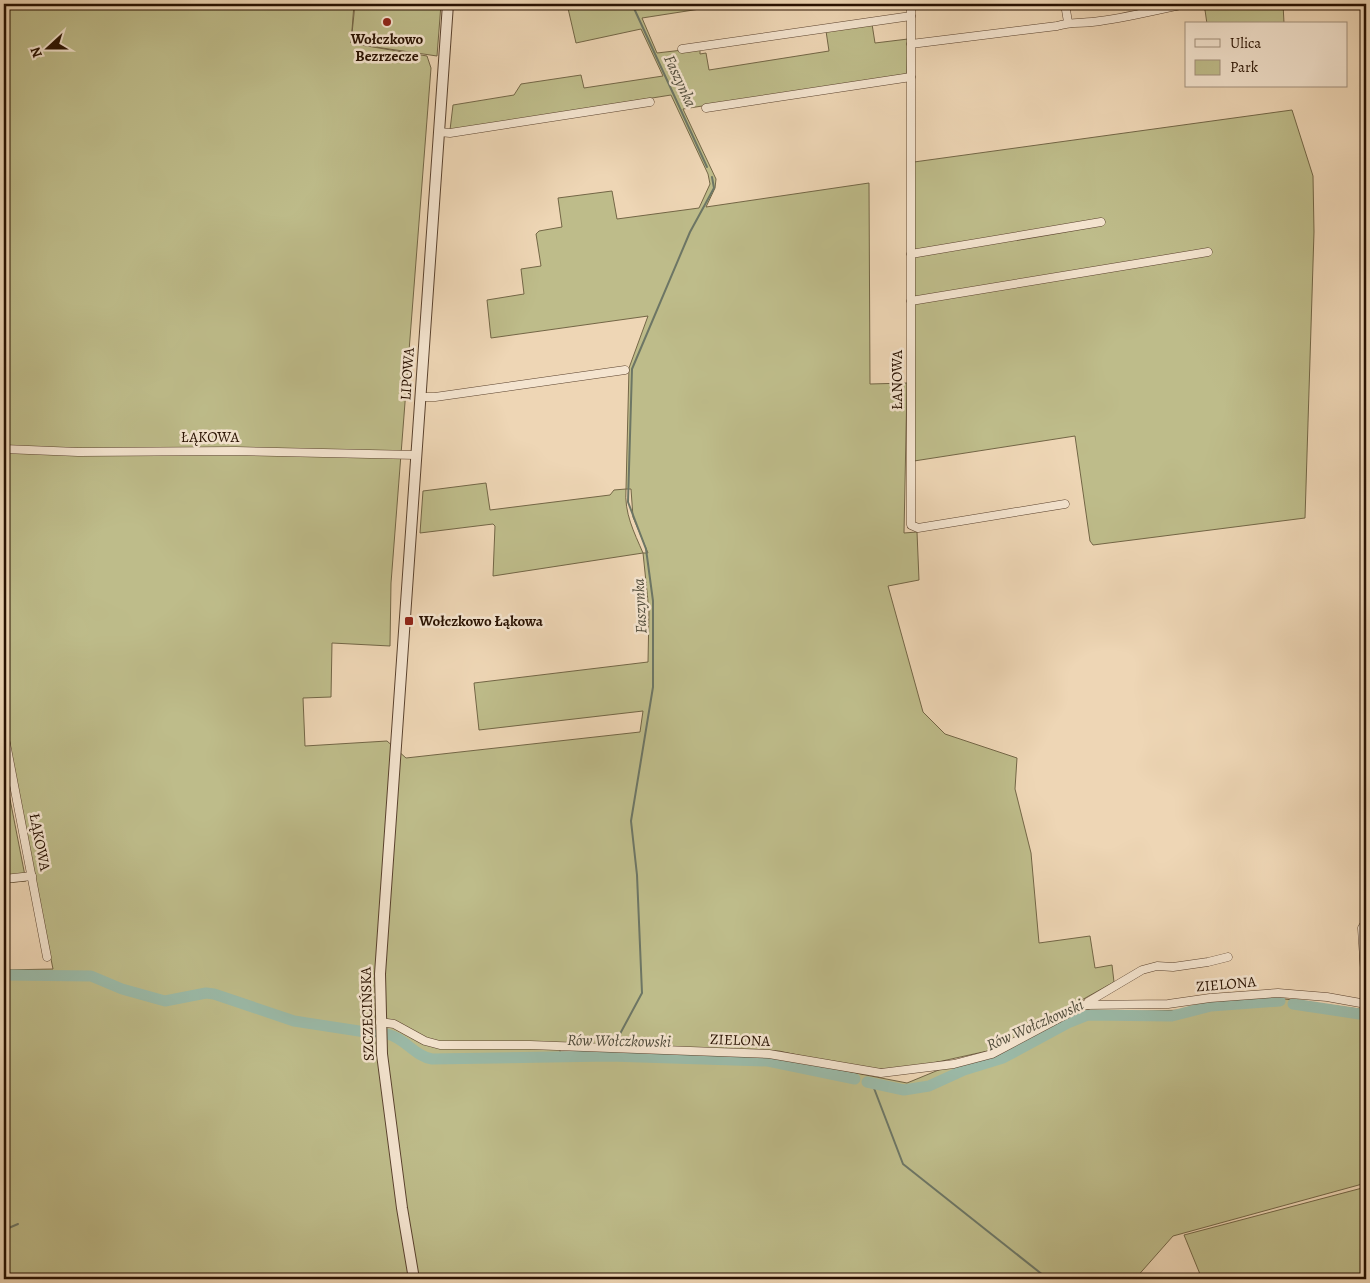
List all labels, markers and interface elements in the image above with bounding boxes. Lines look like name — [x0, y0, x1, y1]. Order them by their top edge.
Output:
marker: Wołczkowo Bezrzecze — [381, 16, 393, 28]
north arrow — [22, 22, 72, 72]
legend — [1185, 22, 1348, 88]
place label: Wołczkowo Bezrzecze — [350, 29, 424, 66]
text: Ulica — [1230, 33, 1261, 53]
text: N — [26, 44, 47, 61]
water label: Faszynka — [658, 51, 702, 111]
text: Park — [1230, 57, 1259, 77]
street label: LIPOWA — [395, 347, 419, 401]
street label: ŁANOWA — [887, 350, 907, 410]
street label: ŁĄKOWA — [181, 427, 240, 447]
water label: Faszynka — [628, 577, 652, 634]
place label: Wołczkowo Łąkowa — [418, 611, 544, 631]
marker: Wołczkowo Łąkowa — [403, 615, 415, 627]
street label: ŁĄKOWA — [25, 811, 55, 873]
street label: SZCZECIŃSKA — [355, 966, 379, 1062]
street label: ZIELONA — [1195, 971, 1257, 997]
water label: Rów Wołczkowski — [983, 994, 1087, 1056]
water label: Rów Wołczkowski — [567, 1029, 671, 1053]
street label: ZIELONA — [710, 1029, 771, 1051]

